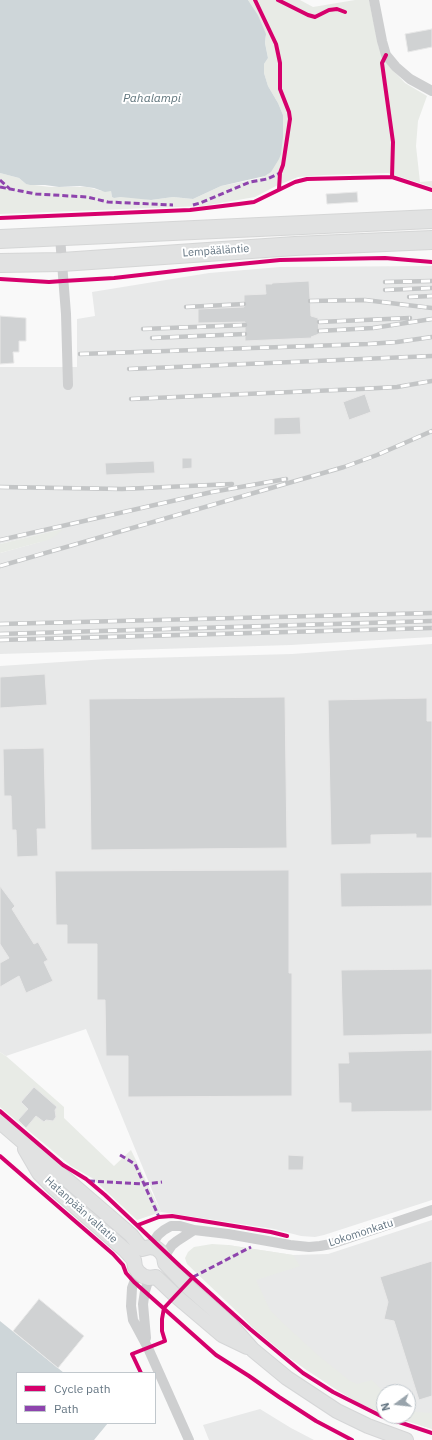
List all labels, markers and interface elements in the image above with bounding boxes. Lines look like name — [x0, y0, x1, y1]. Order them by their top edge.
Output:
water label: Pahalampi — [123, 92, 181, 106]
street label: Lempääläntie — [182, 242, 250, 260]
street label: Hatanpään valtatie — [42, 1174, 120, 1246]
street label: Lokomonkatu — [327, 1216, 395, 1250]
legend — [16, 1372, 156, 1424]
text: Cycle path — [54, 1381, 111, 1396]
north arrow — [376, 1384, 416, 1424]
text: Path — [54, 1401, 79, 1416]
text: N — [378, 1401, 393, 1413]

